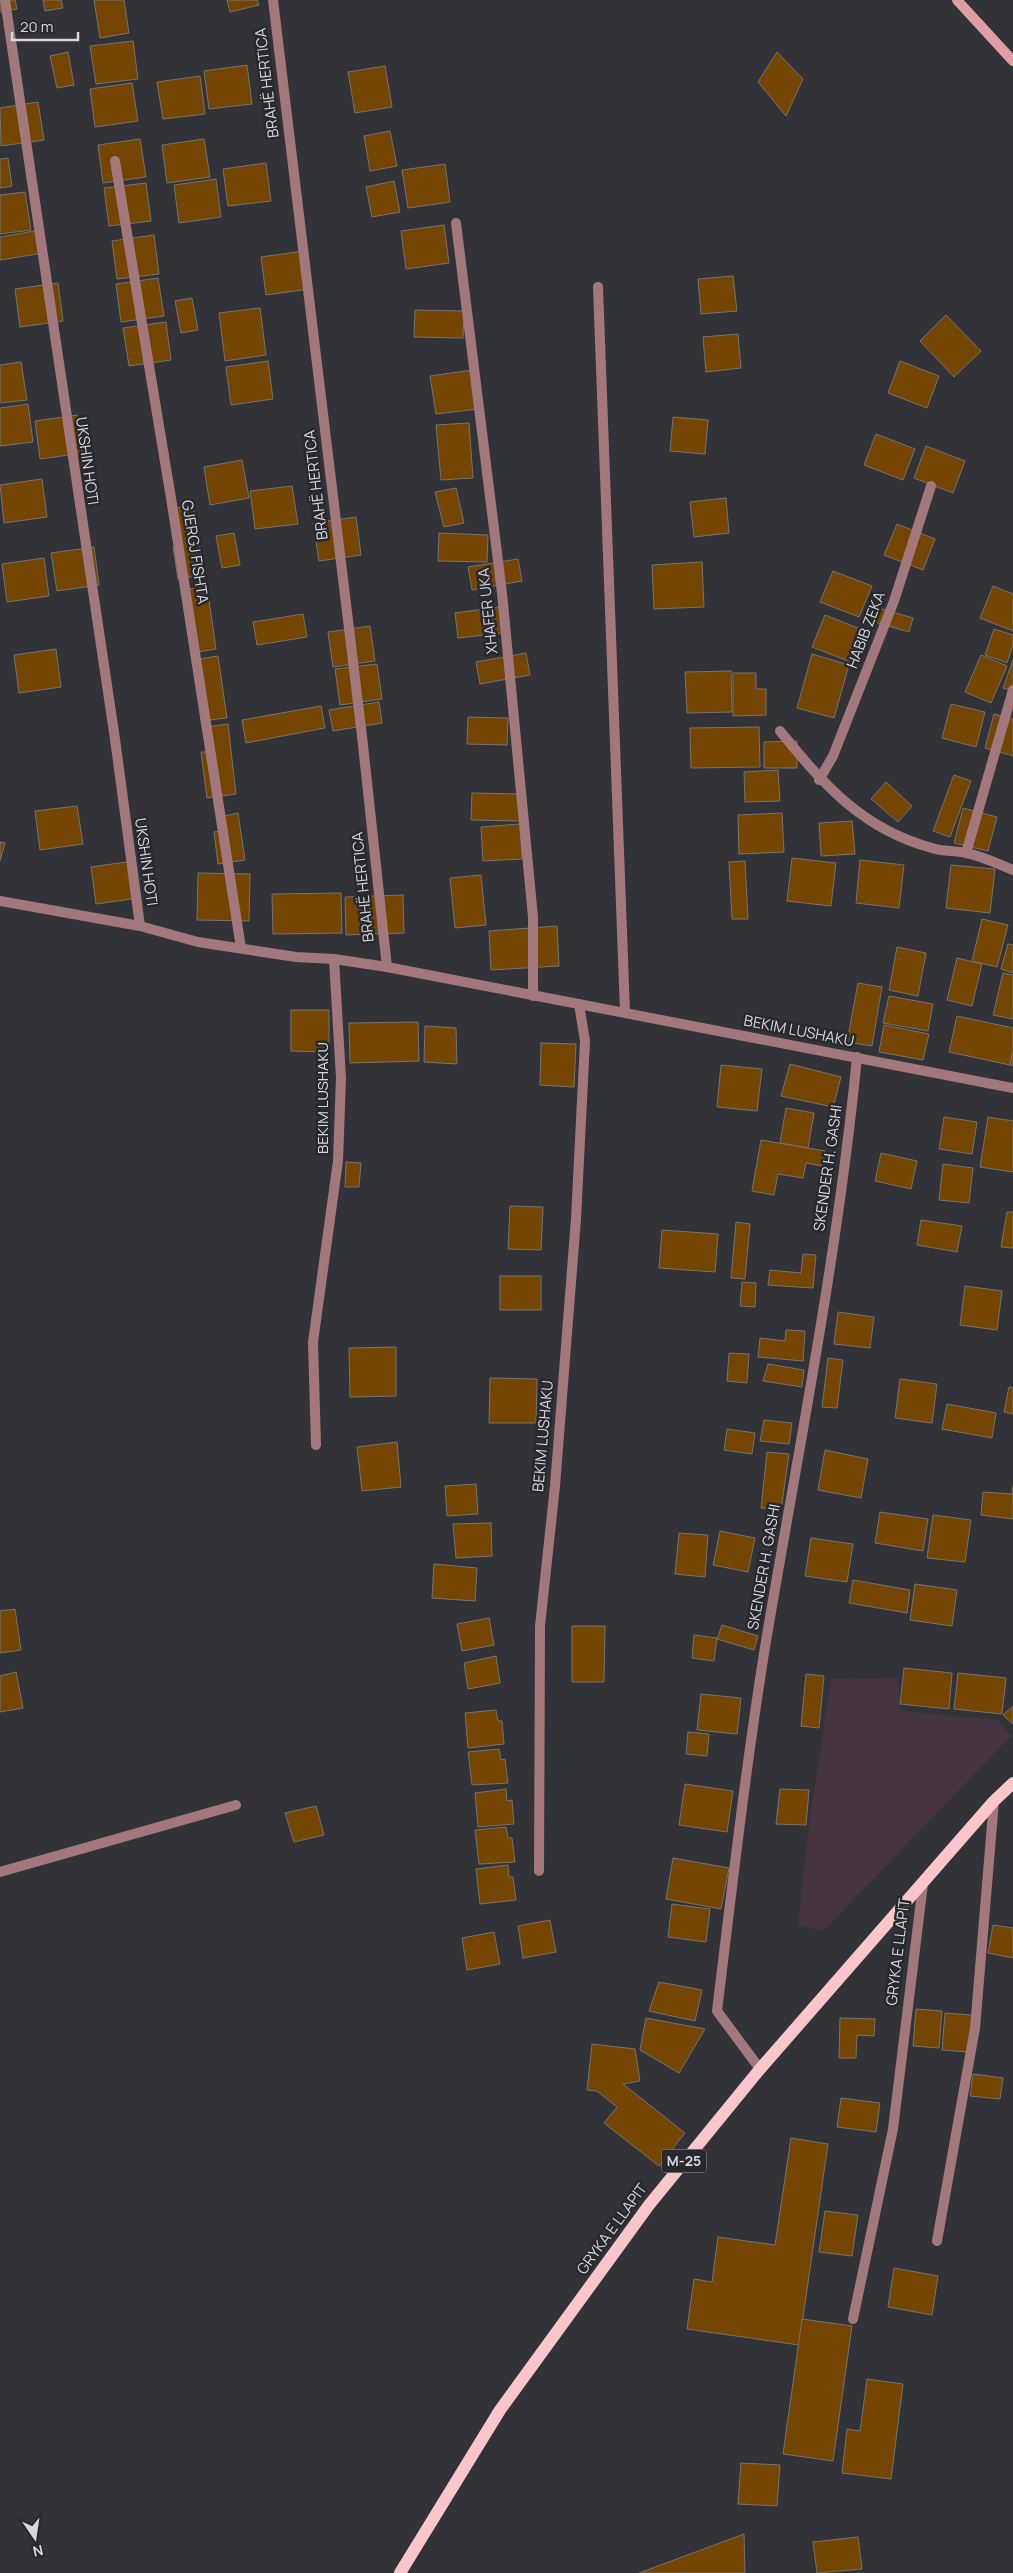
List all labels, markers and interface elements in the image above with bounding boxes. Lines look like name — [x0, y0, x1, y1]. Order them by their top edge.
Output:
scale bar — [12, 10, 79, 42]
text: 20 m — [20, 16, 53, 37]
street label: BRAHË HERTICA — [249, 26, 284, 139]
street label: UKSHIN HOTI — [71, 416, 104, 506]
street label: BRAHË HERTICA — [298, 428, 333, 541]
street label: GJERGJ FISHTA — [177, 499, 214, 606]
street label: XHAFER UKA — [472, 567, 502, 655]
street label: HABIB ZEKA — [841, 588, 890, 671]
street label: UKSHIN HOTI — [130, 817, 163, 907]
street label: BRAHË HERTICA — [346, 830, 379, 943]
street label: BEKIM LUSHAKU — [742, 1010, 856, 1051]
street label: BEKIM LUSHAKU — [312, 1042, 333, 1154]
street label: SKENDER H. GASHI — [808, 1103, 847, 1233]
street label: BEKIM LUSHAKU — [527, 1379, 558, 1493]
street label: SKENDER H. GASHI — [742, 1502, 785, 1632]
street label: GRYKA E LLAPIT — [881, 1897, 914, 2007]
road number: M-25 — [662, 2150, 706, 2172]
street label: GRYKA E LLAPIT — [572, 2179, 652, 2278]
north arrow — [10, 2513, 60, 2563]
text: N — [31, 2541, 45, 2562]

